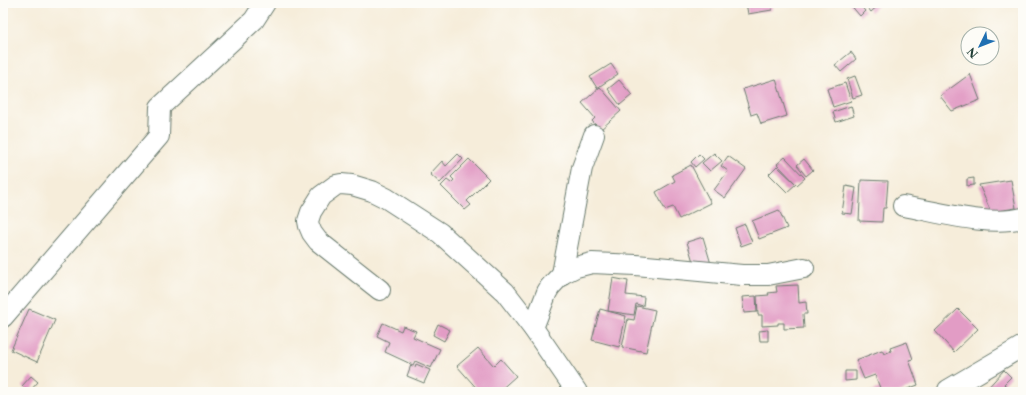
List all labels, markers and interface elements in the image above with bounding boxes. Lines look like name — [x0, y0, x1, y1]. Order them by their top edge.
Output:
north arrow — [960, 26, 1000, 66]
text: N — [964, 44, 981, 61]

